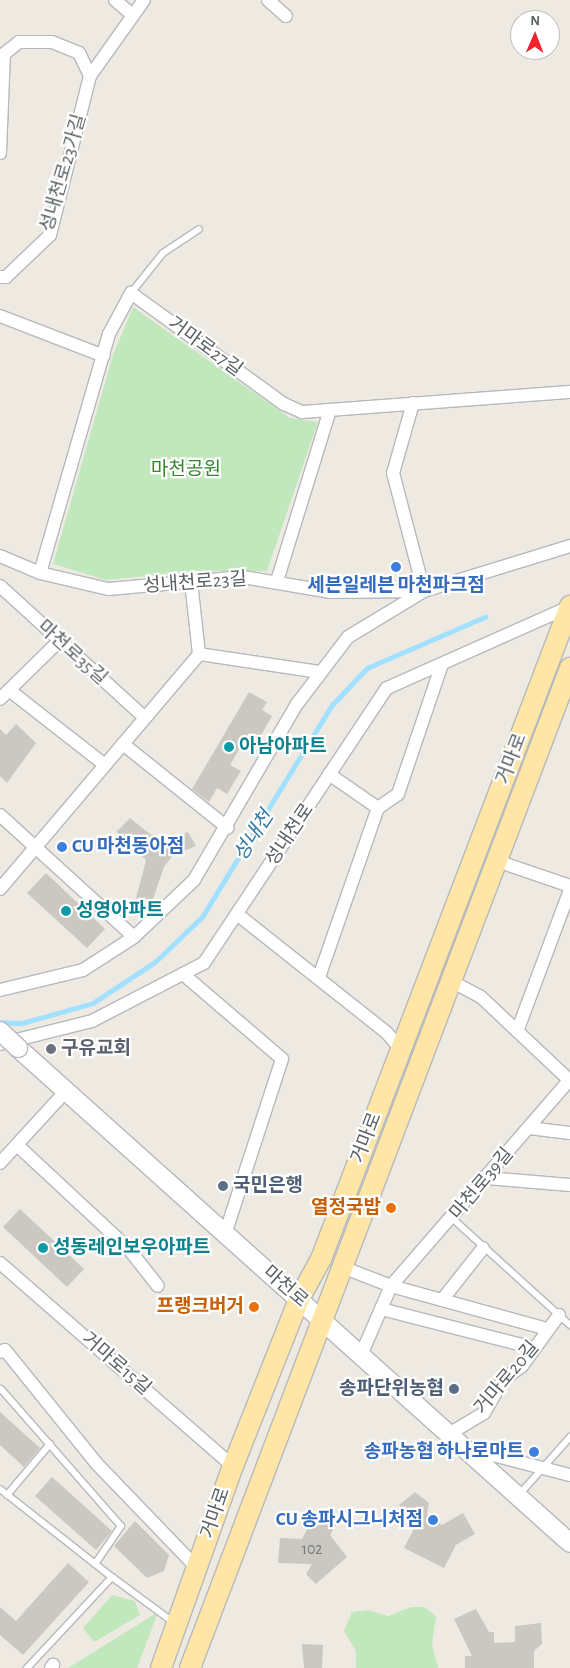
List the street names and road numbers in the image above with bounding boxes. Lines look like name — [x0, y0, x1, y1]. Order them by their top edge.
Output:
street label: 성내천로23가길 — [36, 112, 92, 234]
street label: 거마로27길 — [163, 312, 247, 382]
street label: 성내천로23길 — [142, 568, 248, 598]
street label: 마천로35길 — [33, 616, 111, 690]
street label: 거마로 — [492, 730, 532, 788]
street label: 성내천로 — [261, 800, 319, 870]
street label: 거마로 — [347, 1109, 387, 1167]
street label: 마천로39길 — [445, 1143, 519, 1225]
street label: 마천로 — [258, 1261, 312, 1313]
street label: 거마로15길 — [77, 1328, 155, 1400]
street label: 거마로20길 — [470, 1337, 544, 1419]
street label: 거마로 — [197, 1484, 235, 1542]

